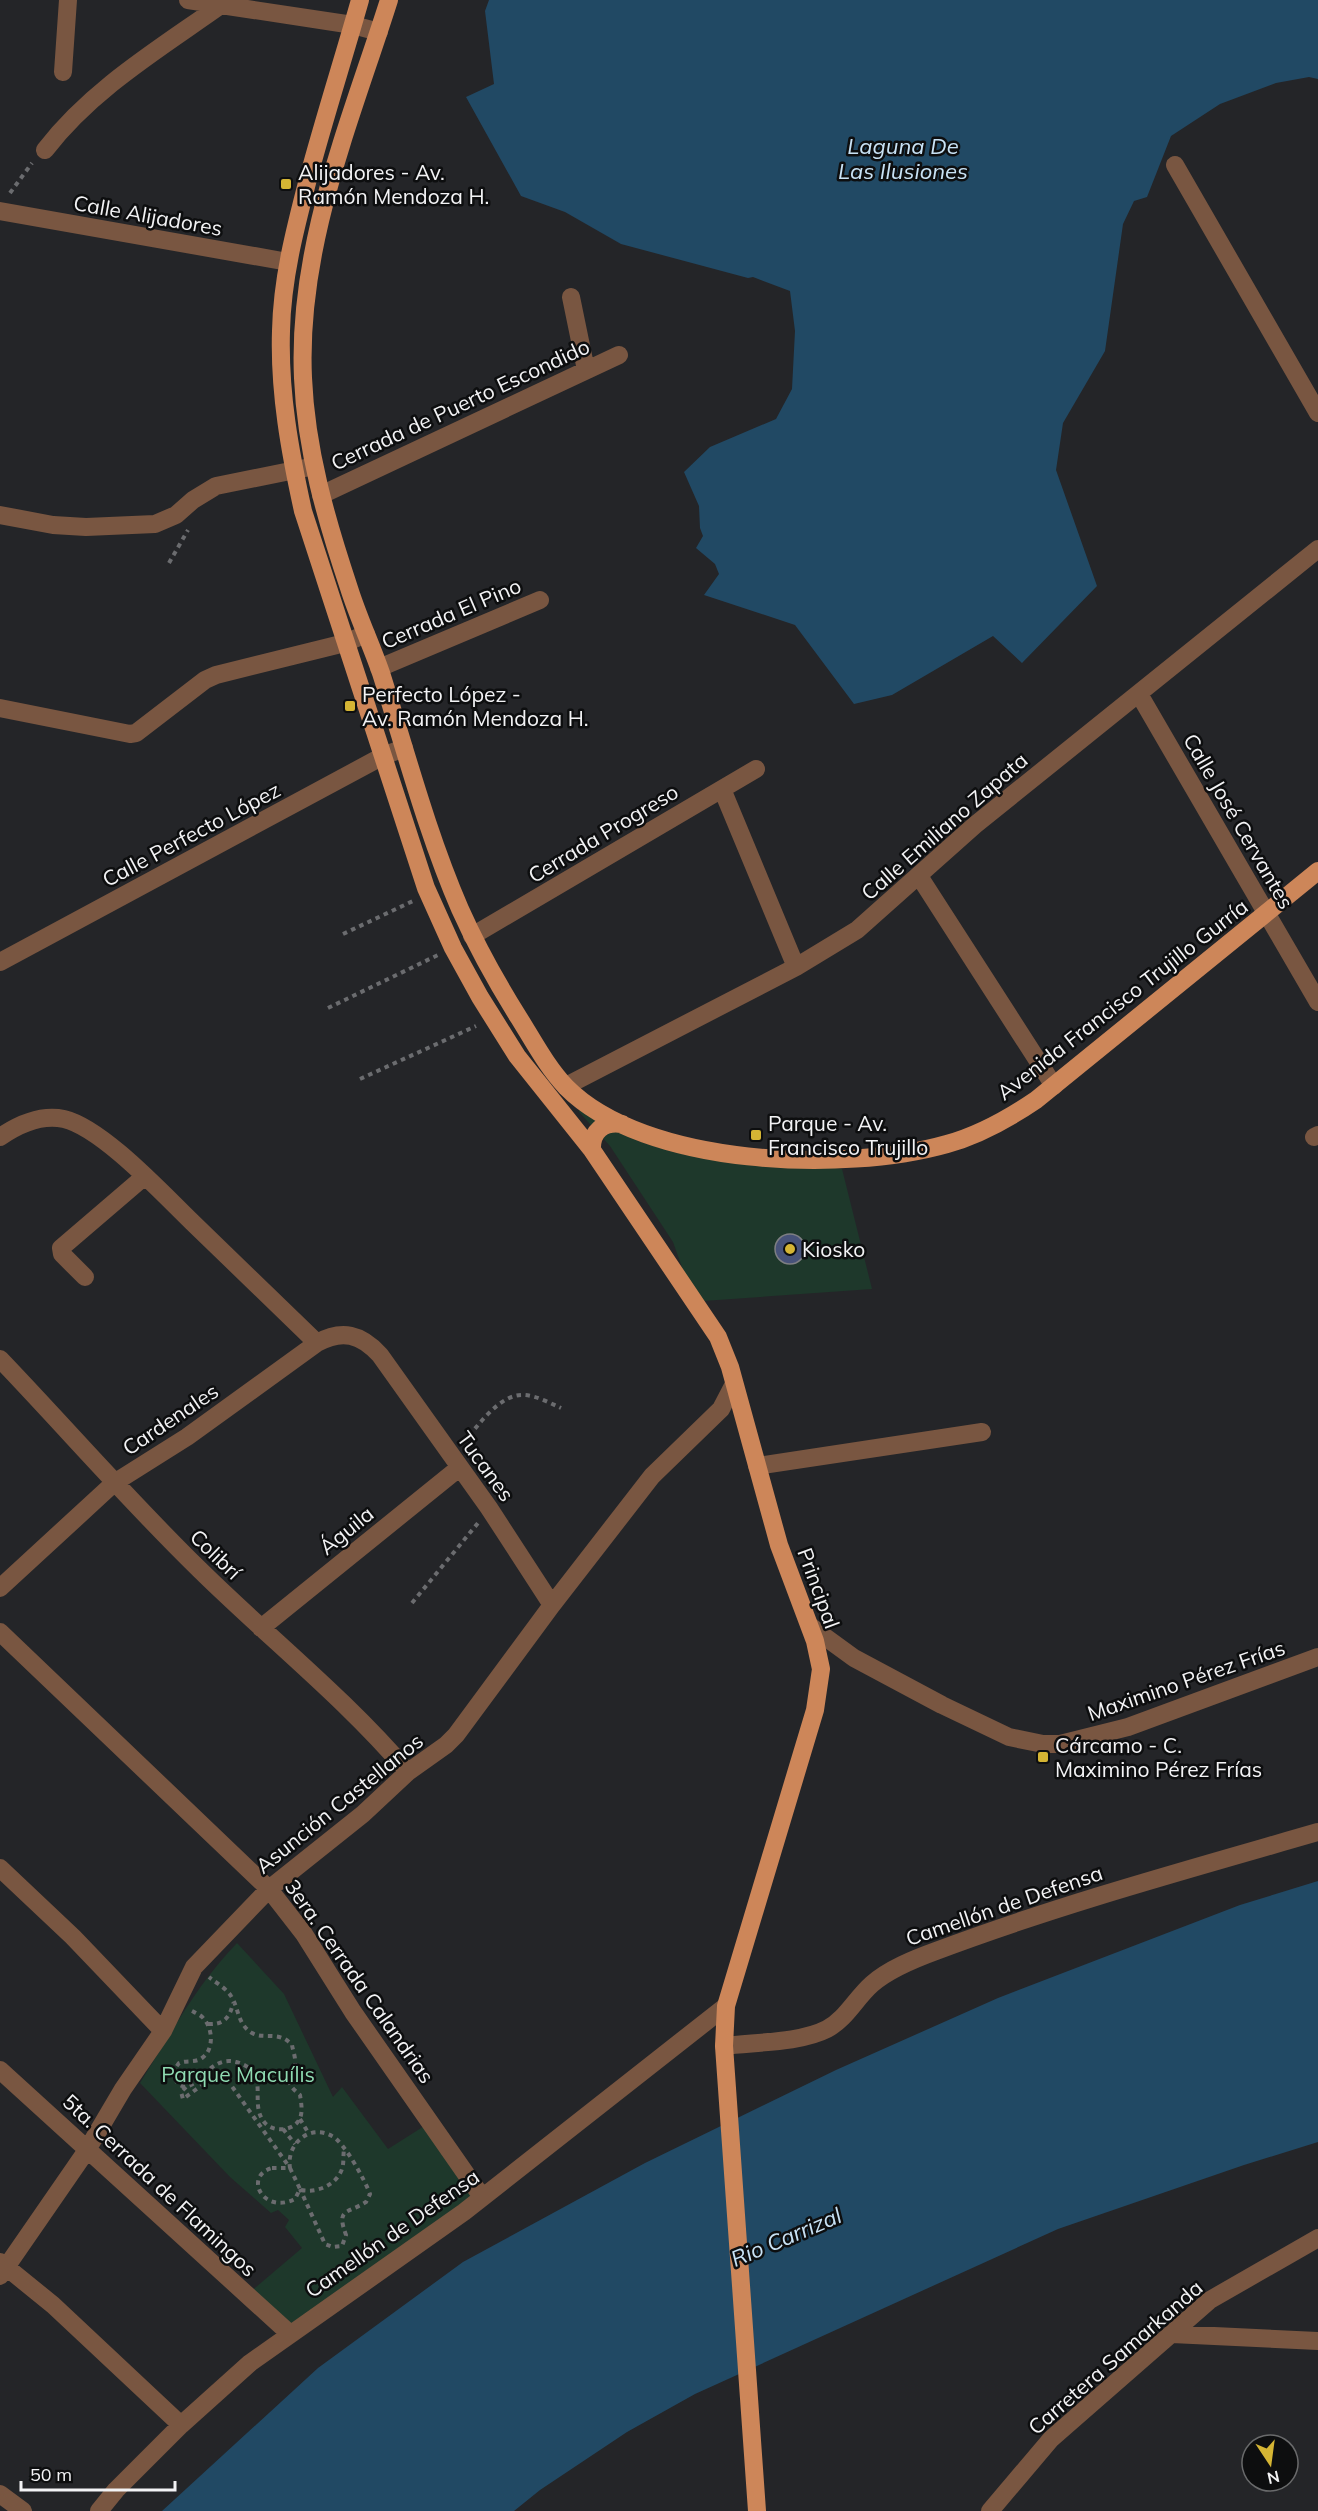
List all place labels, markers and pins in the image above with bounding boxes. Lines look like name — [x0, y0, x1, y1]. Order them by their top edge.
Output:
place label: Alijadores - Av. Ramón Mendoza H. — [298, 159, 489, 209]
marker: Alijadores - Av. Ramón Mendoza H. — [279, 177, 293, 191]
place label: Perfecto López - Av. Ramón Mendoza H. — [362, 681, 589, 731]
marker: Perfecto López - Av. Ramón Mendoza H. — [343, 699, 357, 713]
place label: Parque - Av. Francisco Trujillo — [768, 1110, 928, 1160]
marker: Parque - Av. Francisco Trujillo — [749, 1128, 763, 1142]
place label: Kiosko — [802, 1236, 865, 1262]
marker: Kiosko — [783, 1242, 797, 1256]
place label: Cárcamo - C. Maximino Pérez Frías — [1055, 1732, 1262, 1782]
marker: Cárcamo - C. Maximino Pérez Frías — [1036, 1750, 1050, 1764]

